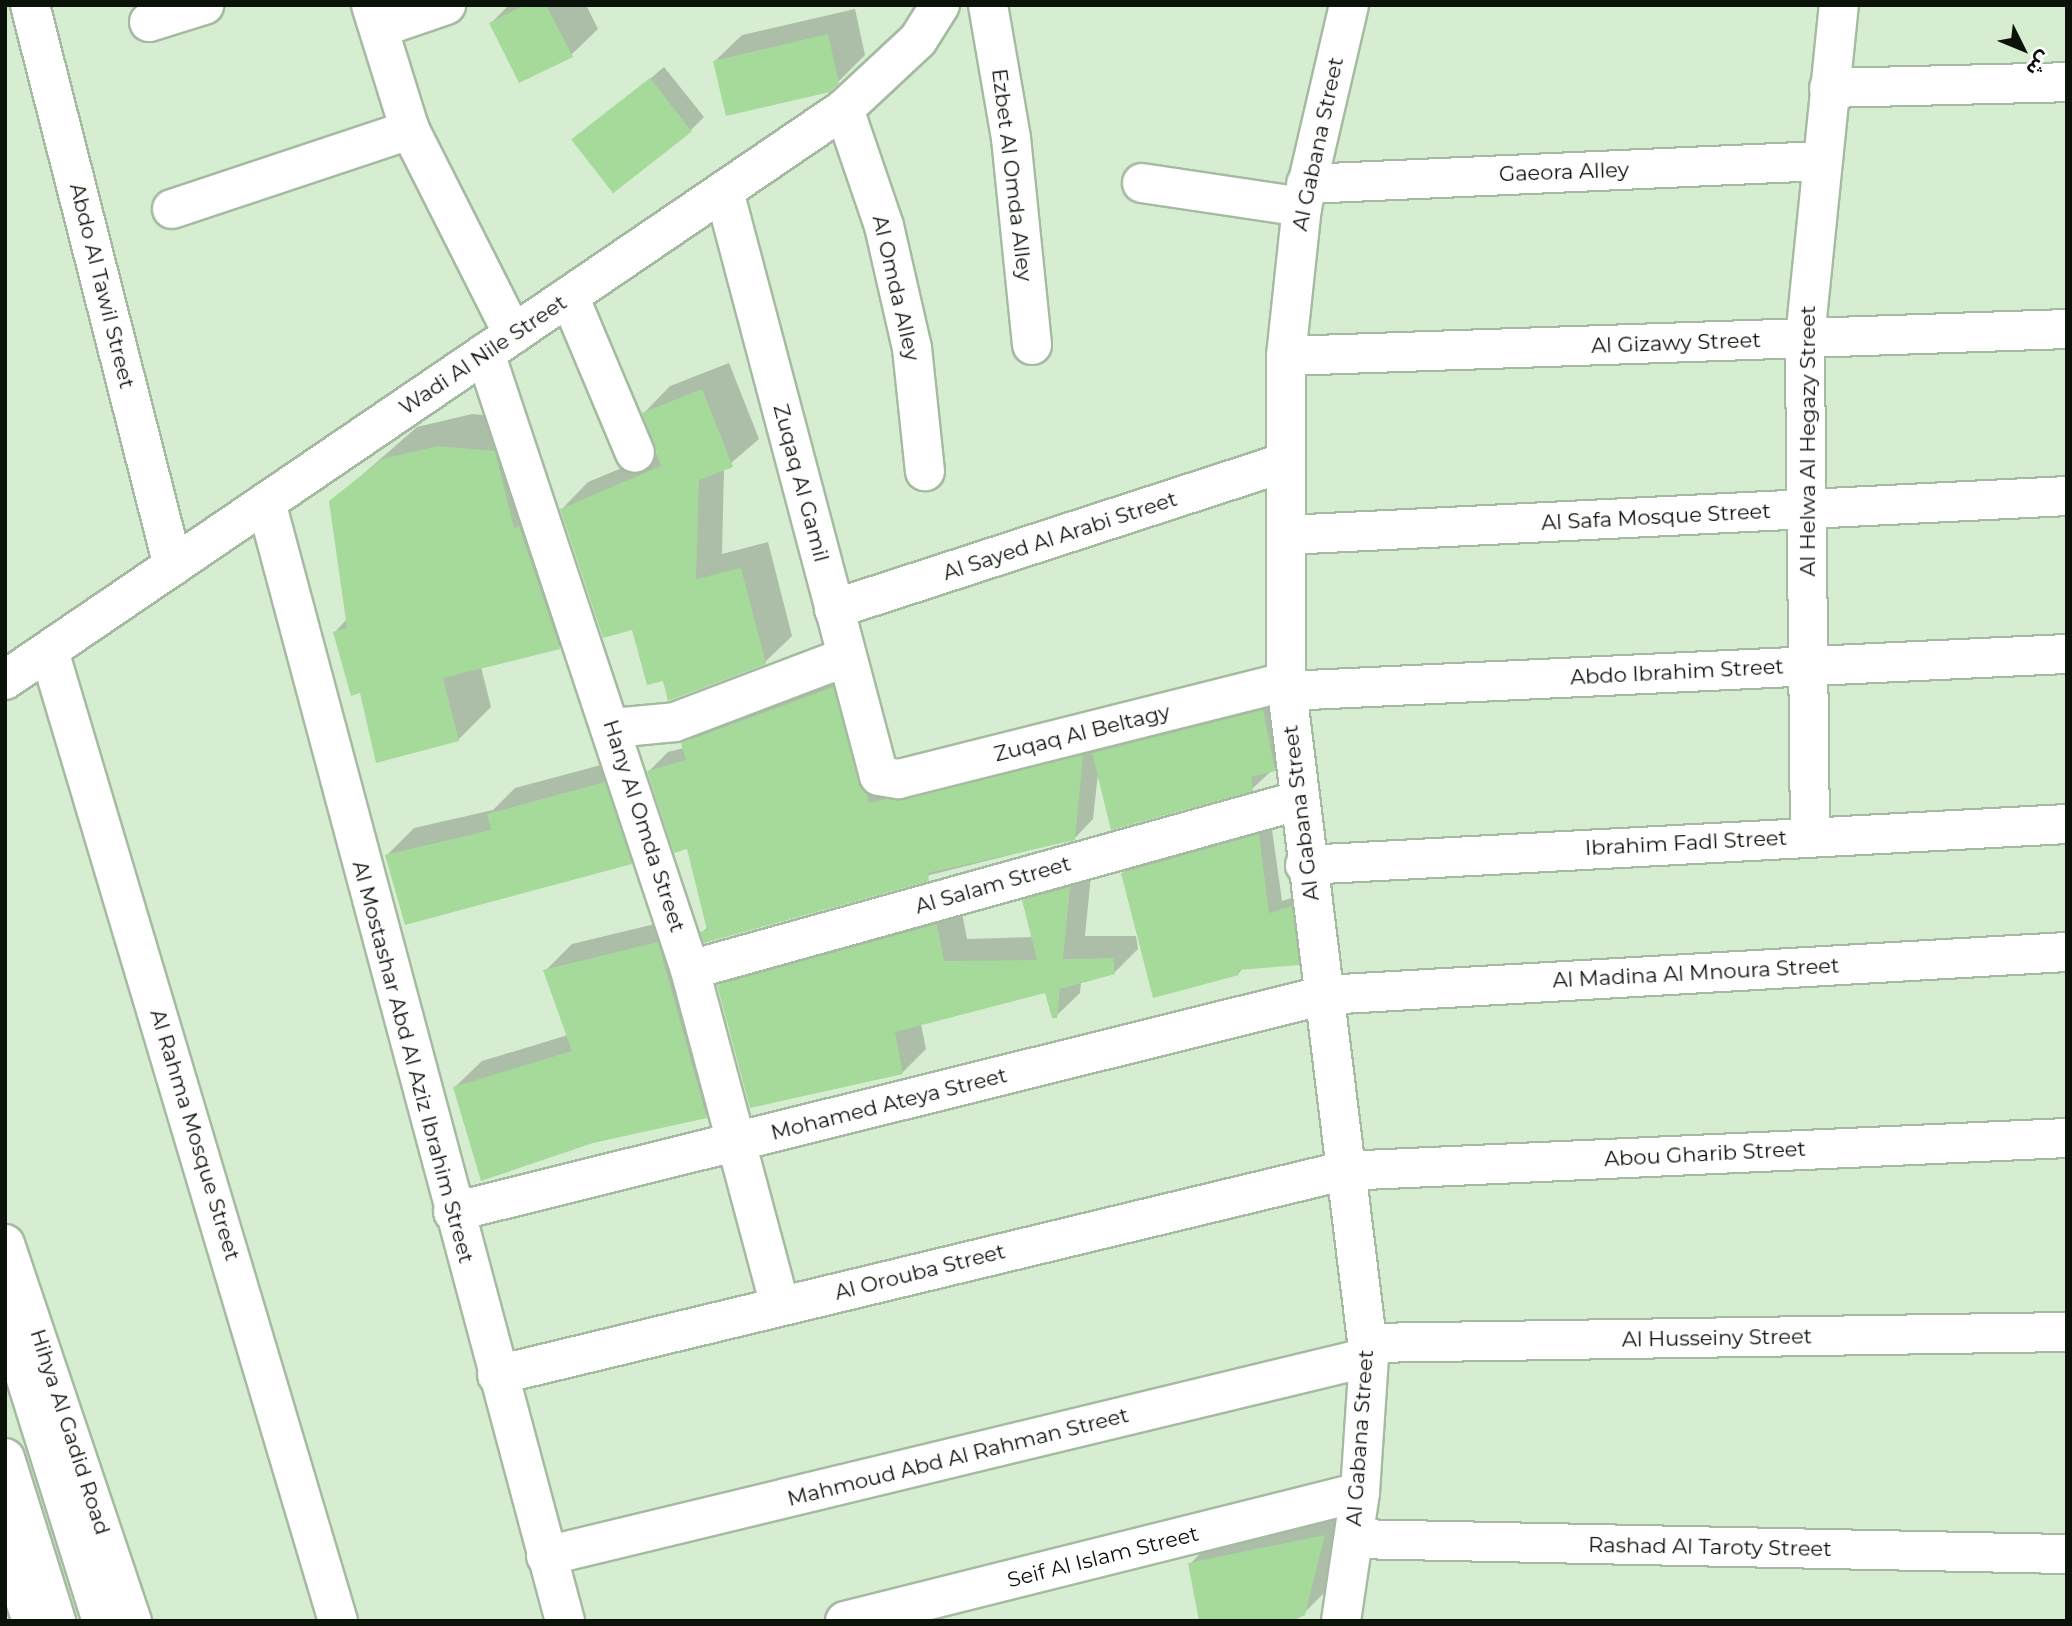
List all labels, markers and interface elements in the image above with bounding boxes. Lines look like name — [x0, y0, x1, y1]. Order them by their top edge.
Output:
north arrow — [1988, 14, 2058, 84]
text: ش — [2021, 46, 2056, 81]
street label: Al Gabana Street — [1287, 55, 1349, 233]
street label: Ezbet Al Omda Alley — [986, 67, 1038, 283]
street label: Gaeora Alley — [1498, 157, 1630, 187]
street label: Abdo Al Tawil Street — [64, 181, 140, 391]
street label: Al Omda Alley — [867, 213, 925, 363]
street label: Wadi Al Nile Street — [395, 290, 571, 420]
street label: Al Helwa Al Hegazy Street — [1795, 305, 1821, 577]
street label: Al Gizawy Street — [1591, 327, 1761, 359]
street label: Zuqaq Al Gamil — [768, 401, 834, 565]
street label: Al Sayed Al Arabi Street — [940, 486, 1180, 586]
street label: Al Safa Mosque Street — [1541, 498, 1771, 536]
street label: Abdo Ibrahim Street — [1570, 654, 1784, 690]
street label: Zuqaq Al Beltagy — [991, 699, 1173, 767]
street label: Hany Al Omda Street — [598, 717, 690, 935]
street label: Al Gabana Street — [1278, 724, 1324, 902]
street label: Ibrahim Fadl Street — [1584, 825, 1788, 861]
street label: Al Salam Street — [912, 851, 1074, 919]
street label: Al Mostashar Abd Al Aziz Ibrahim Street — [347, 858, 479, 1266]
street label: Al Madina Al Mnoura Street — [1552, 953, 1840, 993]
street label: Al Rahma Mosque Street — [145, 1006, 245, 1264]
street label: Mohamed Ateya Street — [768, 1062, 1010, 1146]
street label: Abou Gharib Street — [1603, 1136, 1807, 1172]
street label: Al Orouba Street — [832, 1239, 1008, 1305]
street label: Al Husseiny Street — [1622, 1324, 1812, 1352]
street label: Hihya Al Gadid Road — [25, 1326, 115, 1538]
street label: Al Gabana Street — [1341, 1349, 1379, 1527]
street label: Mahmoud Abd Al Rahman Street — [785, 1402, 1131, 1512]
street label: Seif Al Islam Street — [1005, 1521, 1201, 1593]
street label: Rashad Al Taroty Street — [1588, 1532, 1832, 1562]

